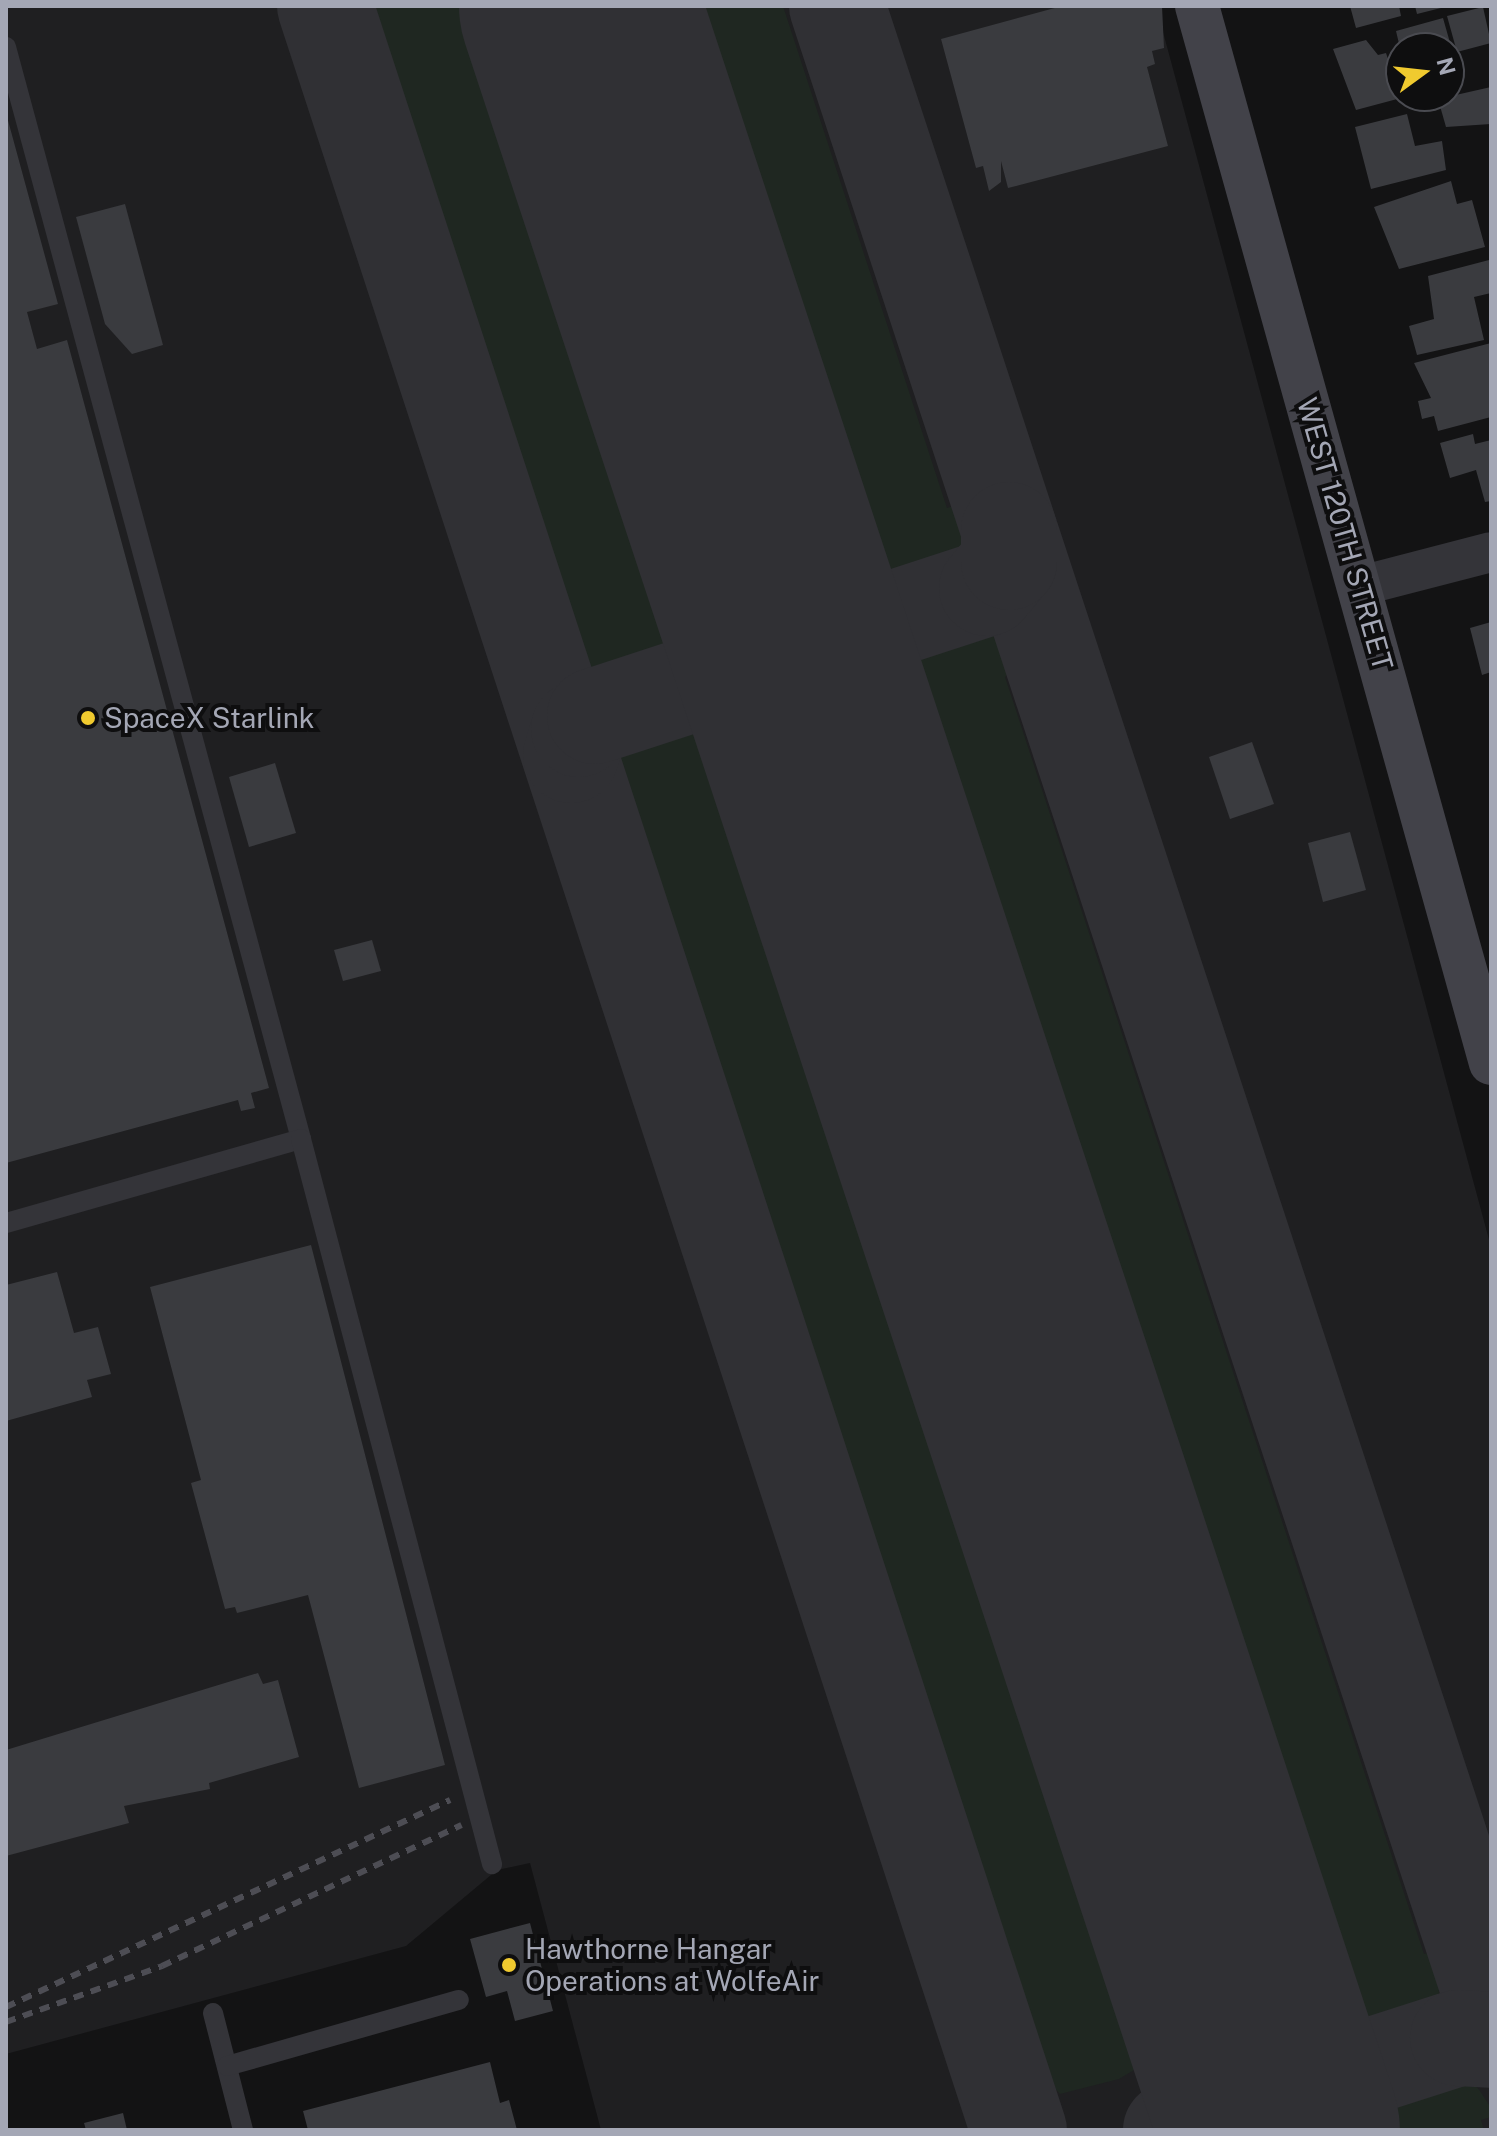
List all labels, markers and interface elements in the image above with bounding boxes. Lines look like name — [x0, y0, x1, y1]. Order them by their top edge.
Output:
north arrow — [1385, 32, 1465, 112]
text: N — [1431, 55, 1461, 78]
street label: WEST 120TH STREET — [1290, 394, 1400, 674]
place label: SpaceX Starlink — [104, 701, 315, 735]
marker: SpaceX Starlink — [79, 709, 97, 727]
place label: Hawthorne Hangar Operations at WolfeAir — [525, 1932, 820, 1998]
marker: Hawthorne Hangar Operations at WolfeAir — [500, 1956, 518, 1974]

